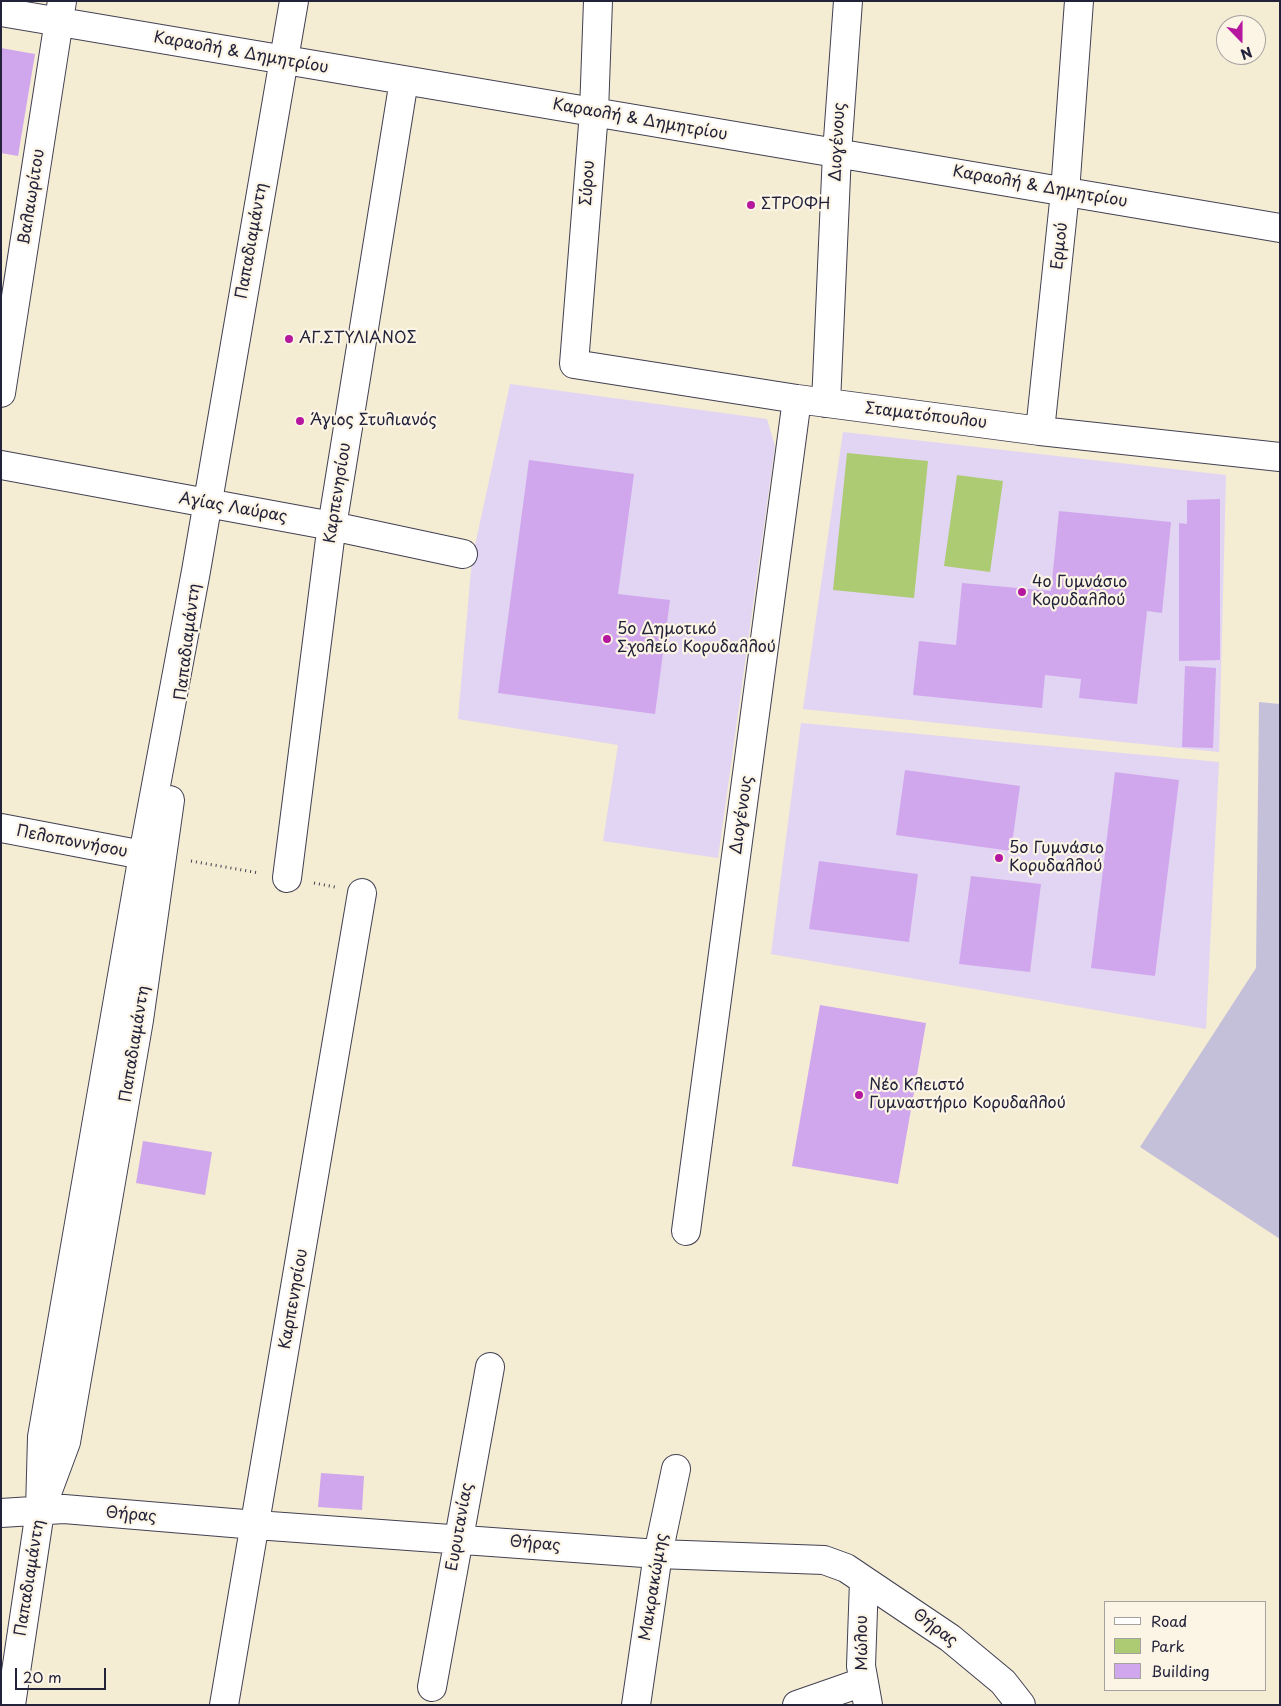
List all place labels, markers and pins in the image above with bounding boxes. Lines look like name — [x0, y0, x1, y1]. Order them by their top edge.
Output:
place label: ΣΤΡΟΦΗ — [761, 195, 831, 215]
marker: ΣΤΡΟΦΗ — [745, 199, 757, 211]
place label: ΑΓ.ΣΤΥΛΙΑΝΟΣ — [299, 329, 417, 349]
marker: ΑΓ.ΣΤΥΛΙΑΝΟΣ — [283, 333, 295, 345]
place label: Άγιος Στυλιανός — [310, 411, 437, 431]
marker: Άγιος Στυλιανός — [294, 415, 306, 427]
place label: 4ο Γυμνάσιο Κορυδαλλού — [1032, 573, 1127, 611]
marker: 4ο Γυμνάσιο Κορυδαλλού — [1016, 586, 1028, 598]
place label: 5ο Δημοτικό Σχολείο Κορυδαλλού — [617, 620, 776, 658]
marker: 5ο Δημοτικό Σχολείο Κορυδαλλού — [601, 633, 613, 645]
place label: 5ο Γυμνάσιο Κορυδαλλού — [1009, 839, 1104, 877]
marker: 5ο Γυμνάσιο Κορυδαλλού — [993, 852, 1005, 864]
place label: Νέο Κλειστό Γυμναστήριο Κορυδαλλού — [869, 1076, 1066, 1114]
marker: Νέο Κλειστό Γυμναστήριο Κορυδαλλού — [853, 1089, 865, 1101]

